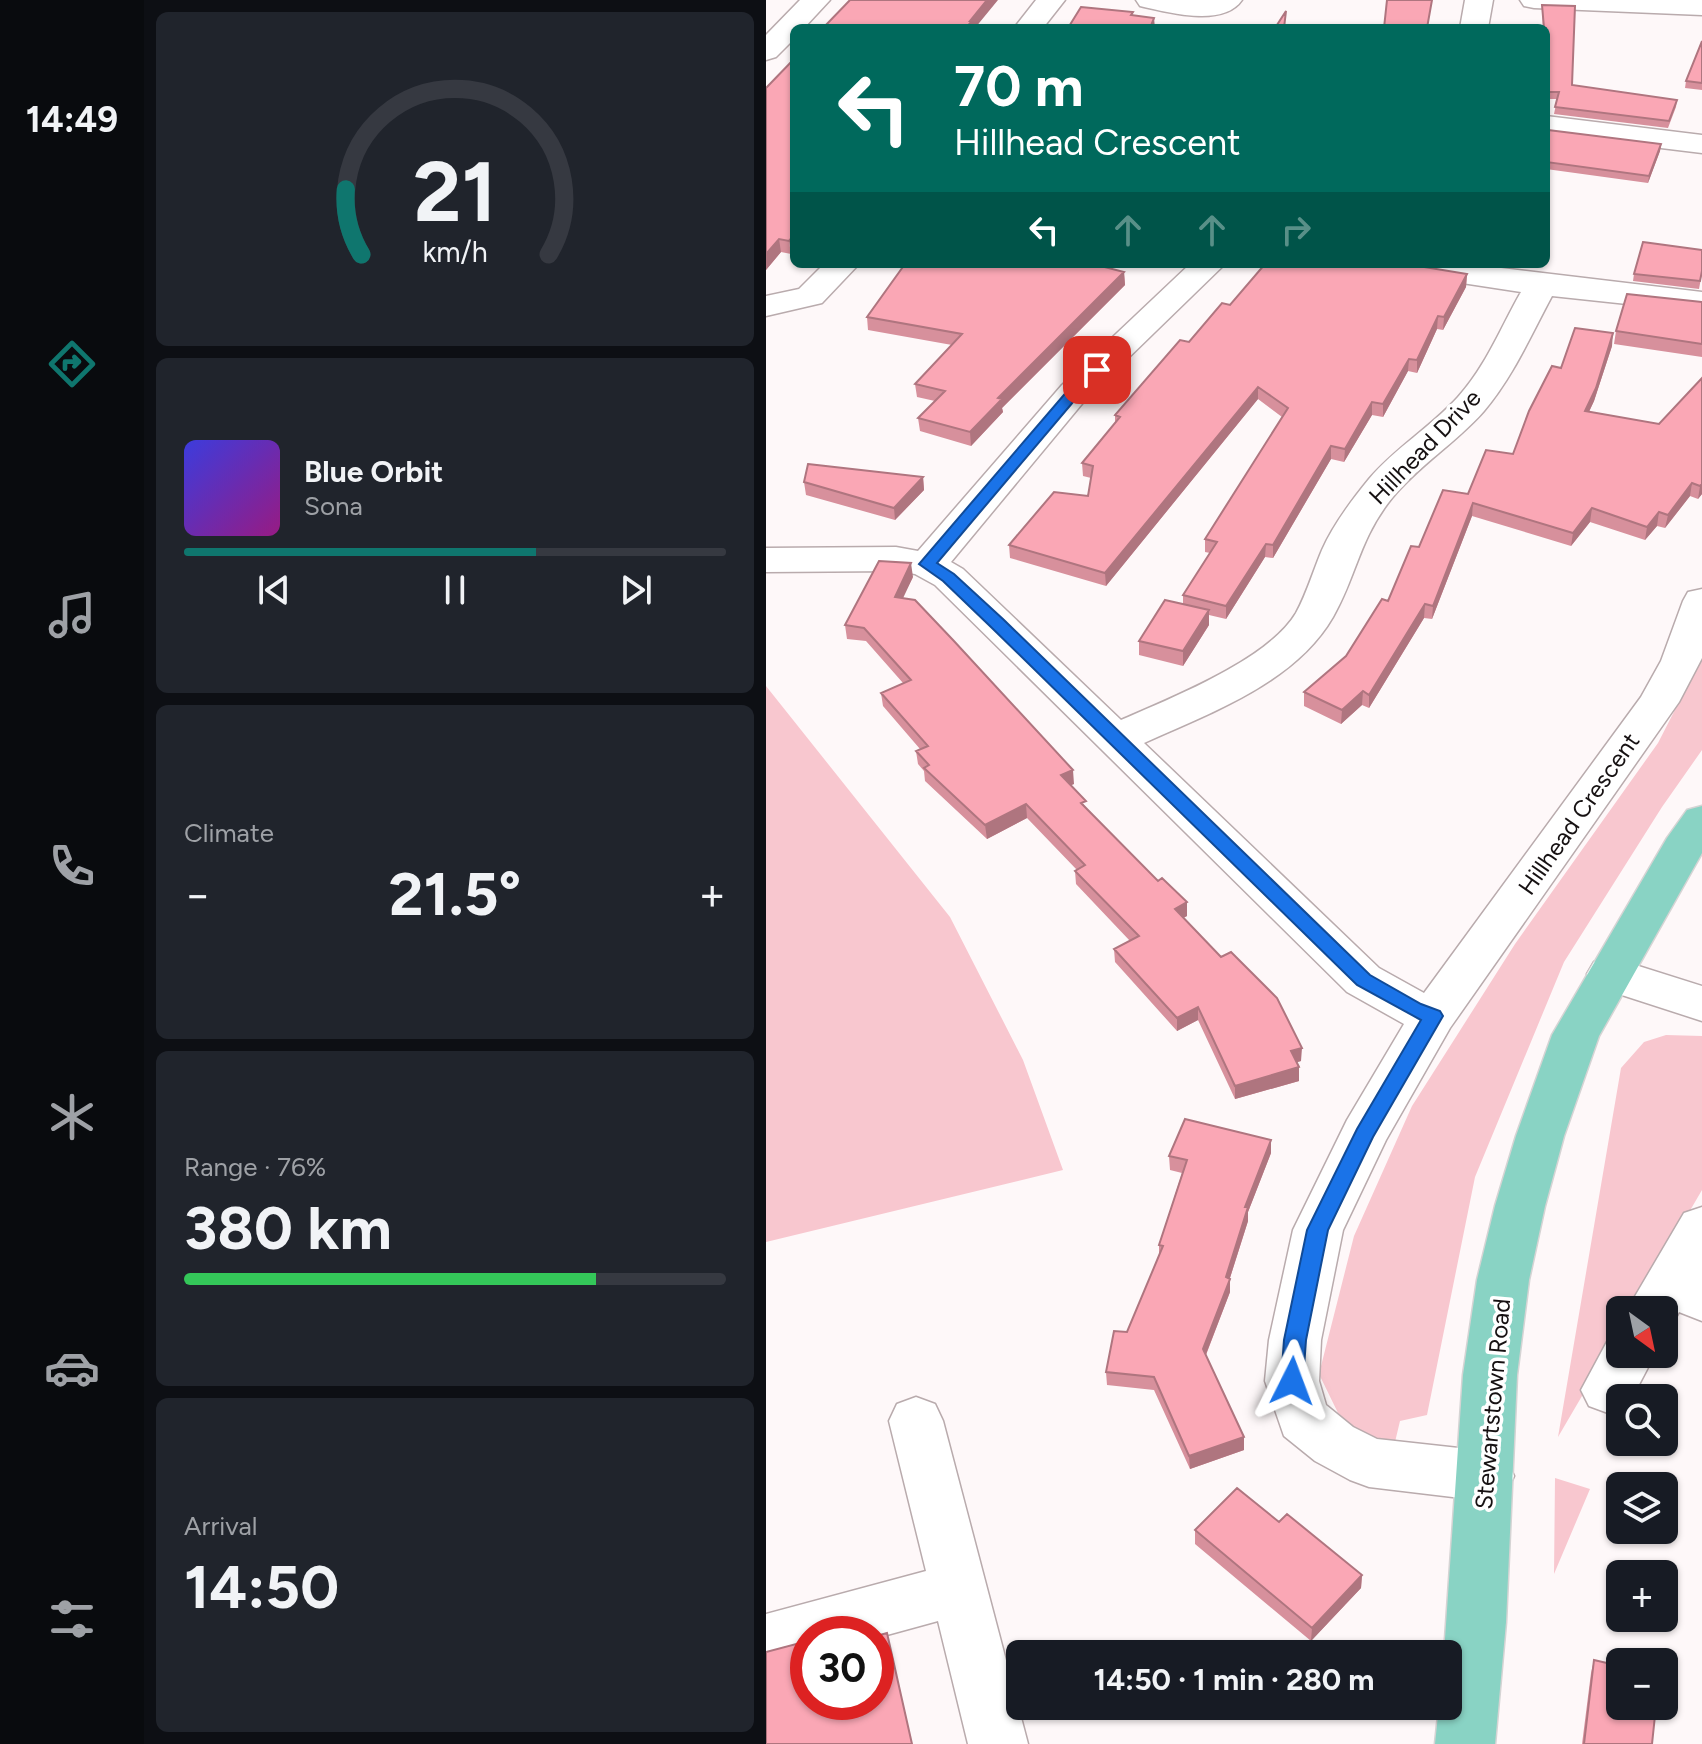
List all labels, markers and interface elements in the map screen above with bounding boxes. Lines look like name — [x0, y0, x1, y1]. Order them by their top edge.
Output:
text: 70 m — [954, 53, 1084, 120]
icon: left — [822, 56, 926, 160]
text: 14:49 — [26, 98, 118, 141]
text: Hillhead Crescent — [954, 121, 1241, 164]
text: 21 — [413, 142, 497, 242]
icon: left — [1022, 208, 1066, 252]
icon: ahead — [1106, 208, 1150, 252]
icon: ahead — [1190, 208, 1234, 252]
icon: right — [1274, 208, 1318, 252]
text: km/h — [422, 235, 488, 269]
icon: directions — [44, 336, 100, 392]
pin — [1063, 336, 1131, 404]
icon: arrive — [1075, 348, 1119, 392]
street label: Hillhead Drive — [1363, 383, 1487, 510]
text: Blue Orbit — [304, 453, 443, 490]
text: Sona — [304, 490, 363, 522]
icon: previous — [252, 568, 296, 612]
icon: pause — [433, 568, 477, 612]
icon: next — [614, 568, 658, 612]
icon: music — [44, 587, 100, 643]
street label: Hillhead Crescent — [1512, 727, 1645, 900]
text: Climate — [184, 817, 274, 849]
icon: phone — [44, 838, 100, 894]
text: 21.5° — [389, 858, 521, 930]
text: − — [184, 868, 211, 921]
text: + — [699, 868, 726, 921]
icon: climate — [44, 1089, 100, 1145]
text: Range · 76% — [184, 1151, 326, 1183]
text: 380 km — [184, 1192, 392, 1264]
north arrow — [1606, 1296, 1678, 1368]
map controls — [1606, 1296, 1678, 1720]
street label: Stewartstown Road — [1469, 1297, 1516, 1511]
position arrow — [1250, 1339, 1334, 1423]
icon: car — [44, 1340, 100, 1396]
button: search — [1606, 1384, 1678, 1456]
button: layers — [1606, 1472, 1678, 1544]
text: Arrival — [184, 1510, 257, 1542]
text: 14:50 — [184, 1551, 339, 1623]
button: + — [1606, 1560, 1678, 1632]
icon: filters — [44, 1591, 100, 1647]
speed limit sign: 30 — [790, 1616, 894, 1720]
button: − — [1606, 1648, 1678, 1720]
text: 14:50 · 1 min · 280 m — [1093, 1661, 1375, 1698]

